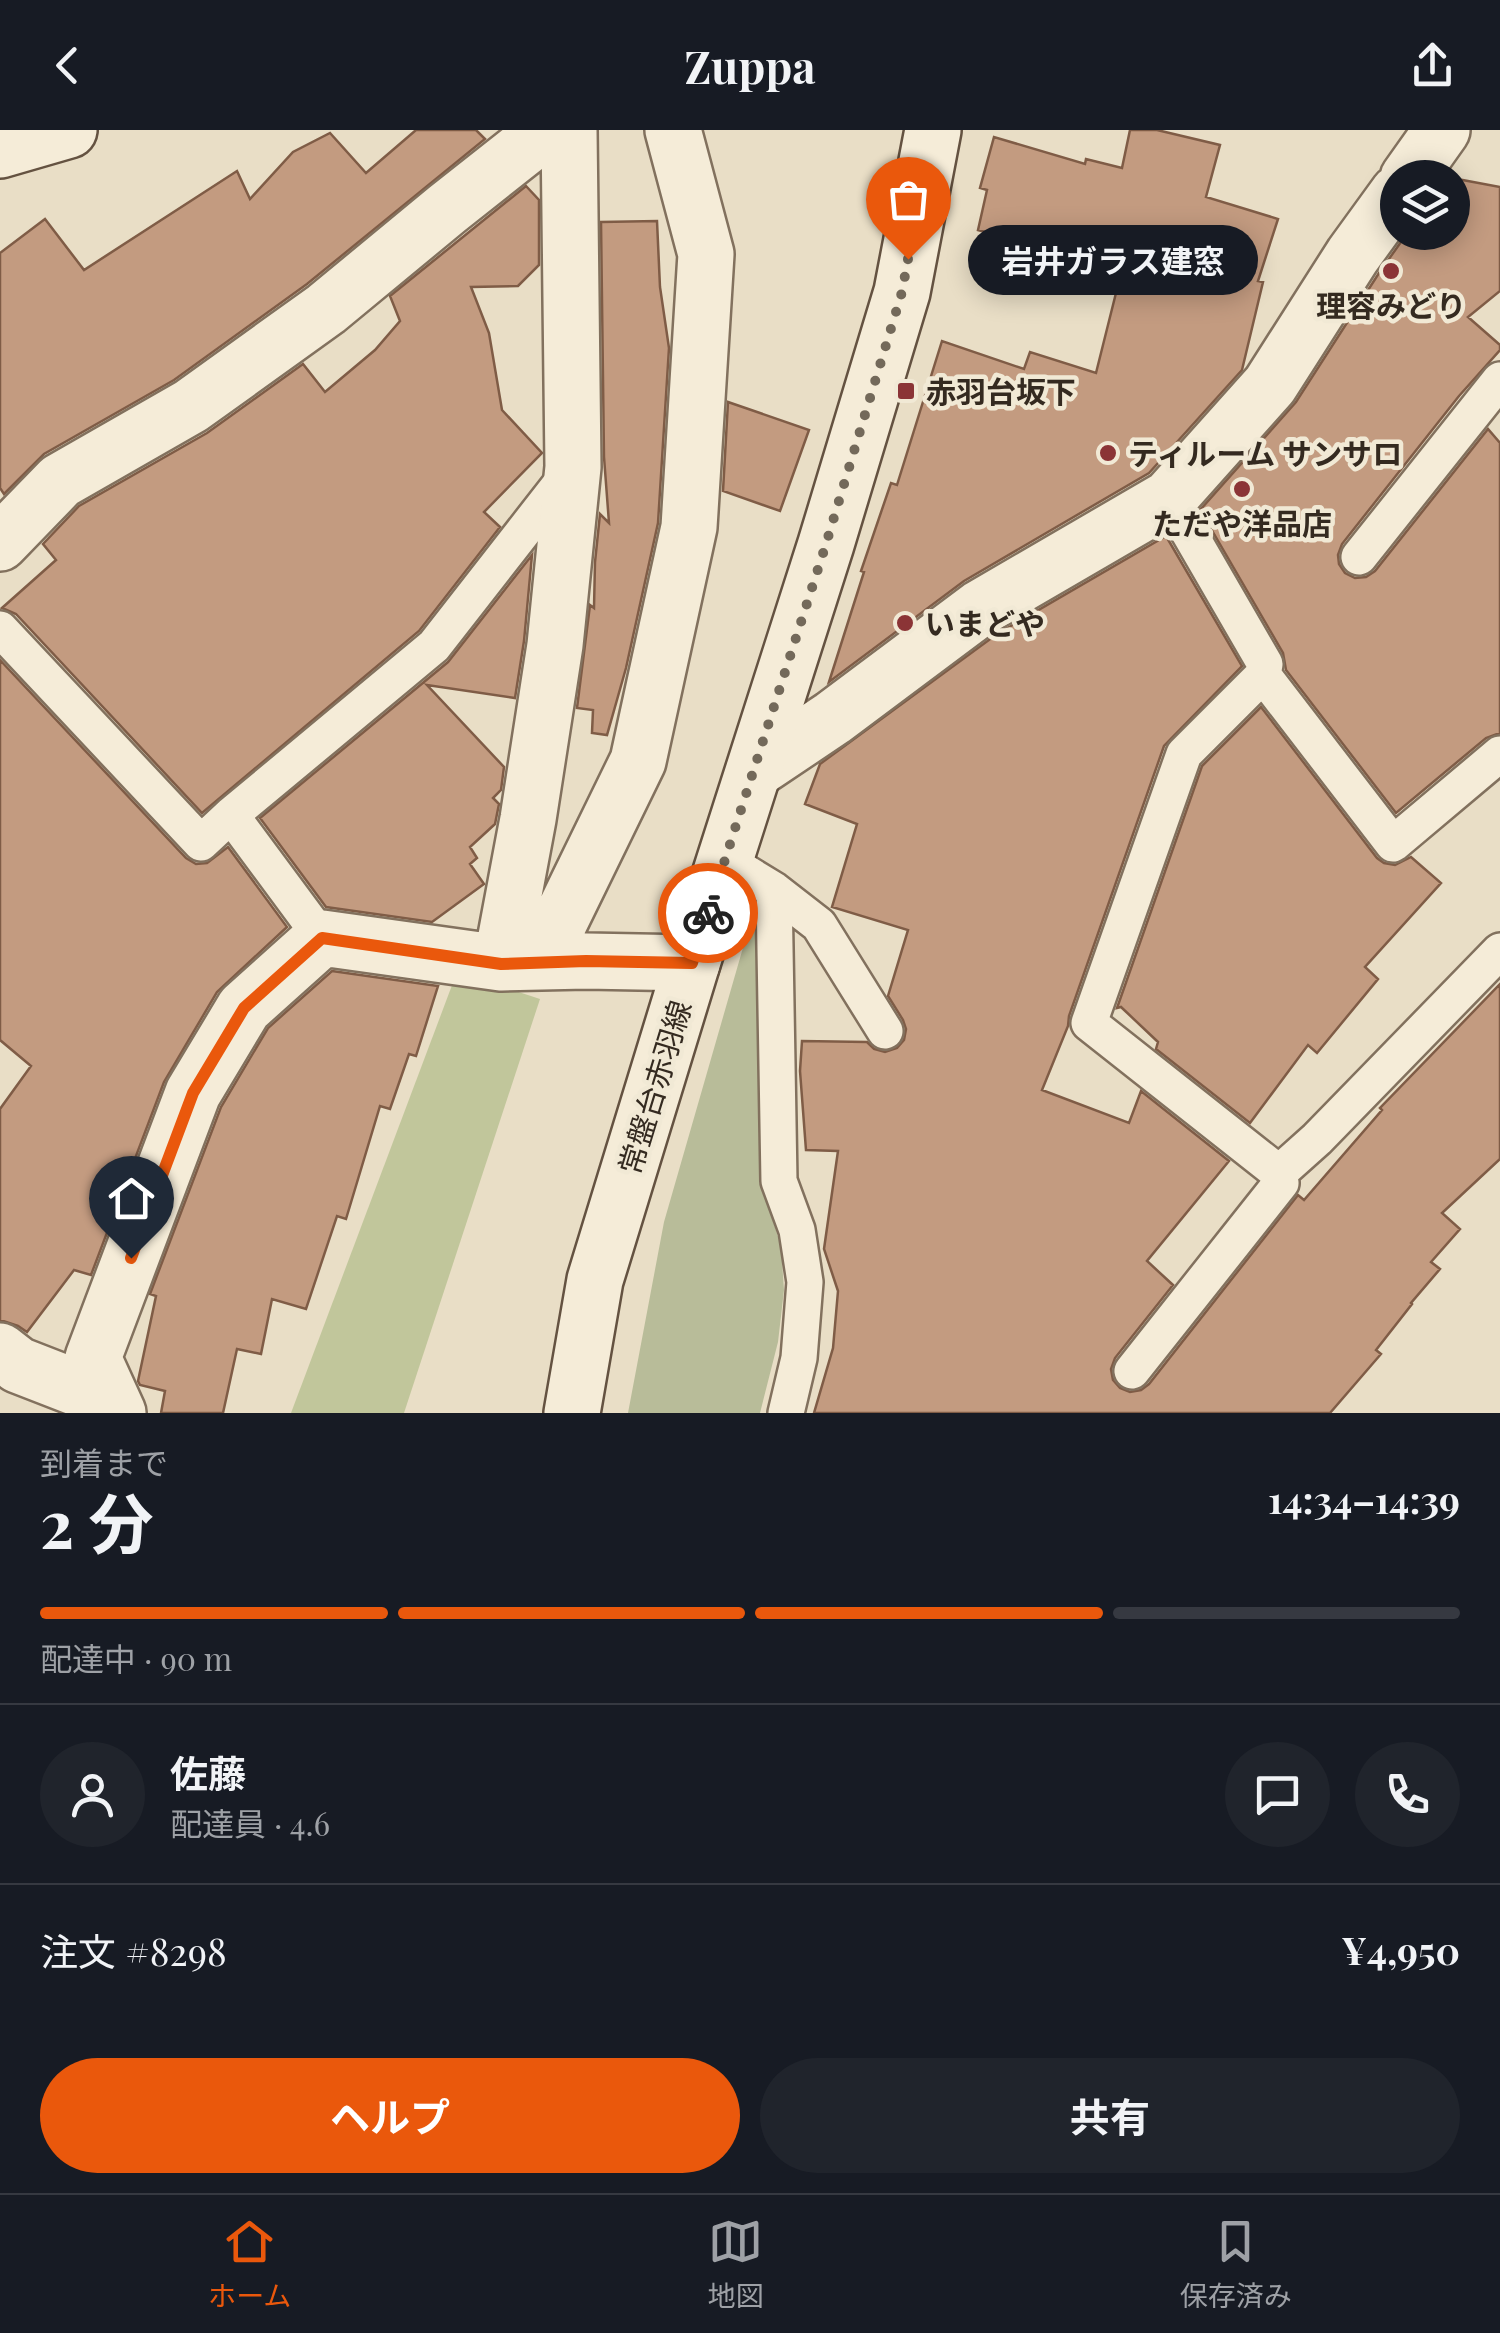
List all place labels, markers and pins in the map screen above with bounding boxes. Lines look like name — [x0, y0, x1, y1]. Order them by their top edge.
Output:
pin — [866, 157, 951, 260]
callout: 岩井ガラス建窓 — [968, 224, 1258, 294]
marker: 理容みどり — [1380, 260, 1402, 282]
place label: 理容みどり — [1316, 285, 1466, 325]
place label: 赤羽台坂下 — [926, 371, 1076, 411]
marker: 赤羽台坂下 — [895, 380, 917, 402]
place label: ティルーム サンサロ — [1128, 433, 1402, 473]
marker: ティルーム サンサロ — [1097, 442, 1119, 464]
marker: ただや洋品店 — [1231, 478, 1253, 500]
place label: ただや洋品店 — [1152, 503, 1332, 543]
place label: いまどや — [925, 603, 1045, 643]
marker: いまどや — [894, 612, 916, 634]
pin — [89, 1156, 174, 1259]

